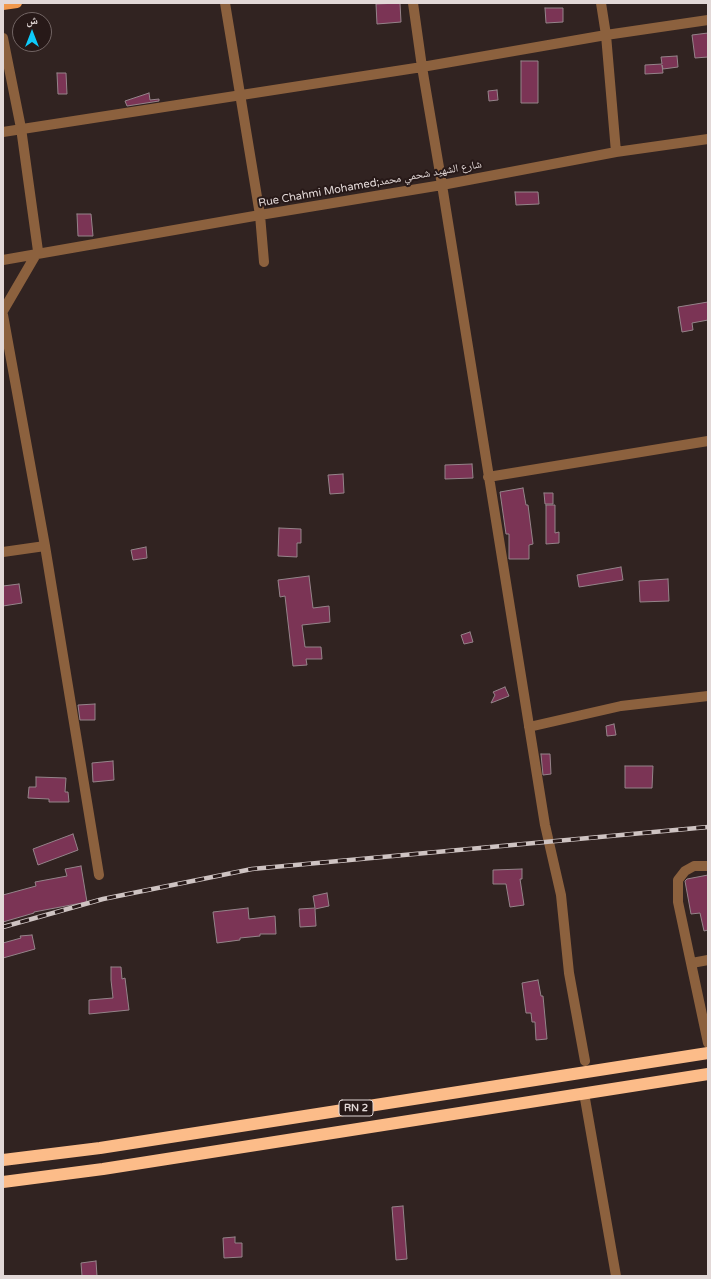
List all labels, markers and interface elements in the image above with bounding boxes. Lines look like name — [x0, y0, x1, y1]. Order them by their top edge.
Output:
north arrow — [12, 12, 52, 52]
text: ش — [26, 14, 38, 27]
street label: Rue Chahmi Mohamed;شارع الشهيد شحمي محمد — [257, 158, 483, 210]
road number: RN 2 — [339, 1100, 373, 1116]

